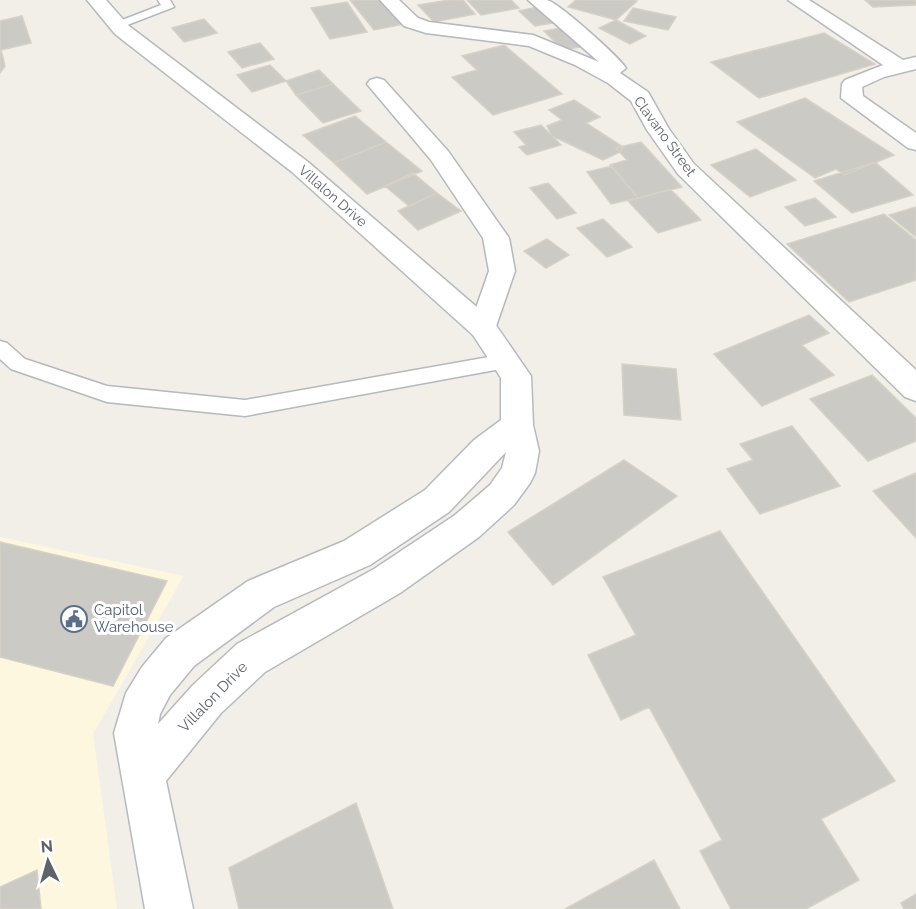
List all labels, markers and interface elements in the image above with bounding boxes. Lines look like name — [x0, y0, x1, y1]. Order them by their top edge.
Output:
street label: Clavano Street — [631, 93, 699, 179]
street label: Villalon Drive — [296, 162, 370, 230]
place label: Capitol Warehouse — [94, 601, 174, 636]
public building icon: Capitol Warehouse — [59, 604, 89, 634]
street label: Villalon Drive — [175, 658, 251, 736]
north arrow — [18, 831, 78, 891]
text: N — [40, 837, 54, 857]

